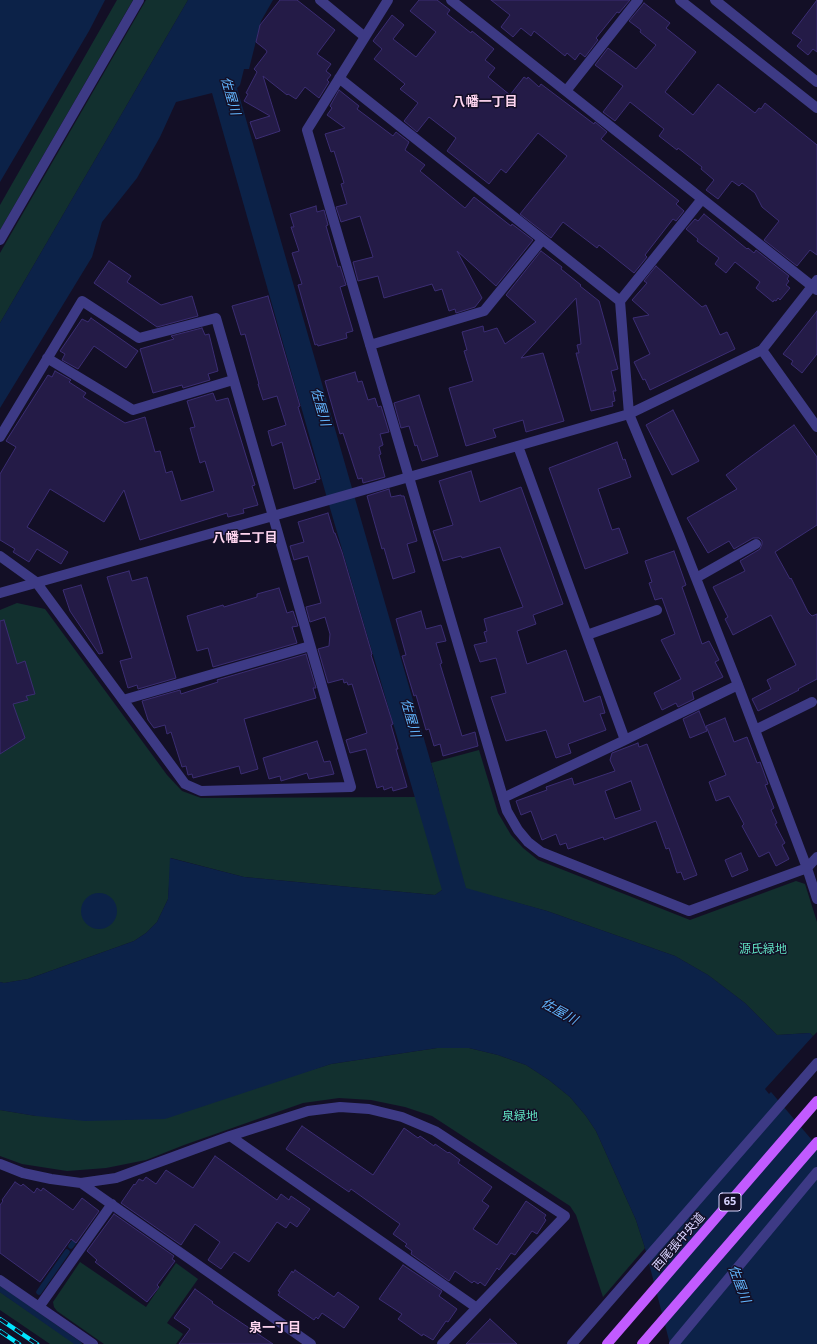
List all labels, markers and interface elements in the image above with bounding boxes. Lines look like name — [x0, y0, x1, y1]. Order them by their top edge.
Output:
water label: 佐屋川 — [217, 75, 243, 117]
district label: 八幡一丁目 — [453, 94, 517, 110]
water label: 佐屋川 — [307, 386, 333, 428]
district label: 八幡二丁目 — [213, 530, 277, 546]
water label: 佐屋川 — [397, 697, 423, 739]
park label: 源氏緑地 — [739, 943, 787, 957]
water label: 佐屋川 — [538, 996, 580, 1028]
park label: 泉緑地 — [502, 1110, 538, 1124]
road number: 65 — [719, 1193, 741, 1211]
street label: 西尾張中央道 — [650, 1210, 708, 1274]
water label: 佐屋川 — [725, 1263, 753, 1305]
district label: 泉一丁目 — [249, 1320, 301, 1336]

